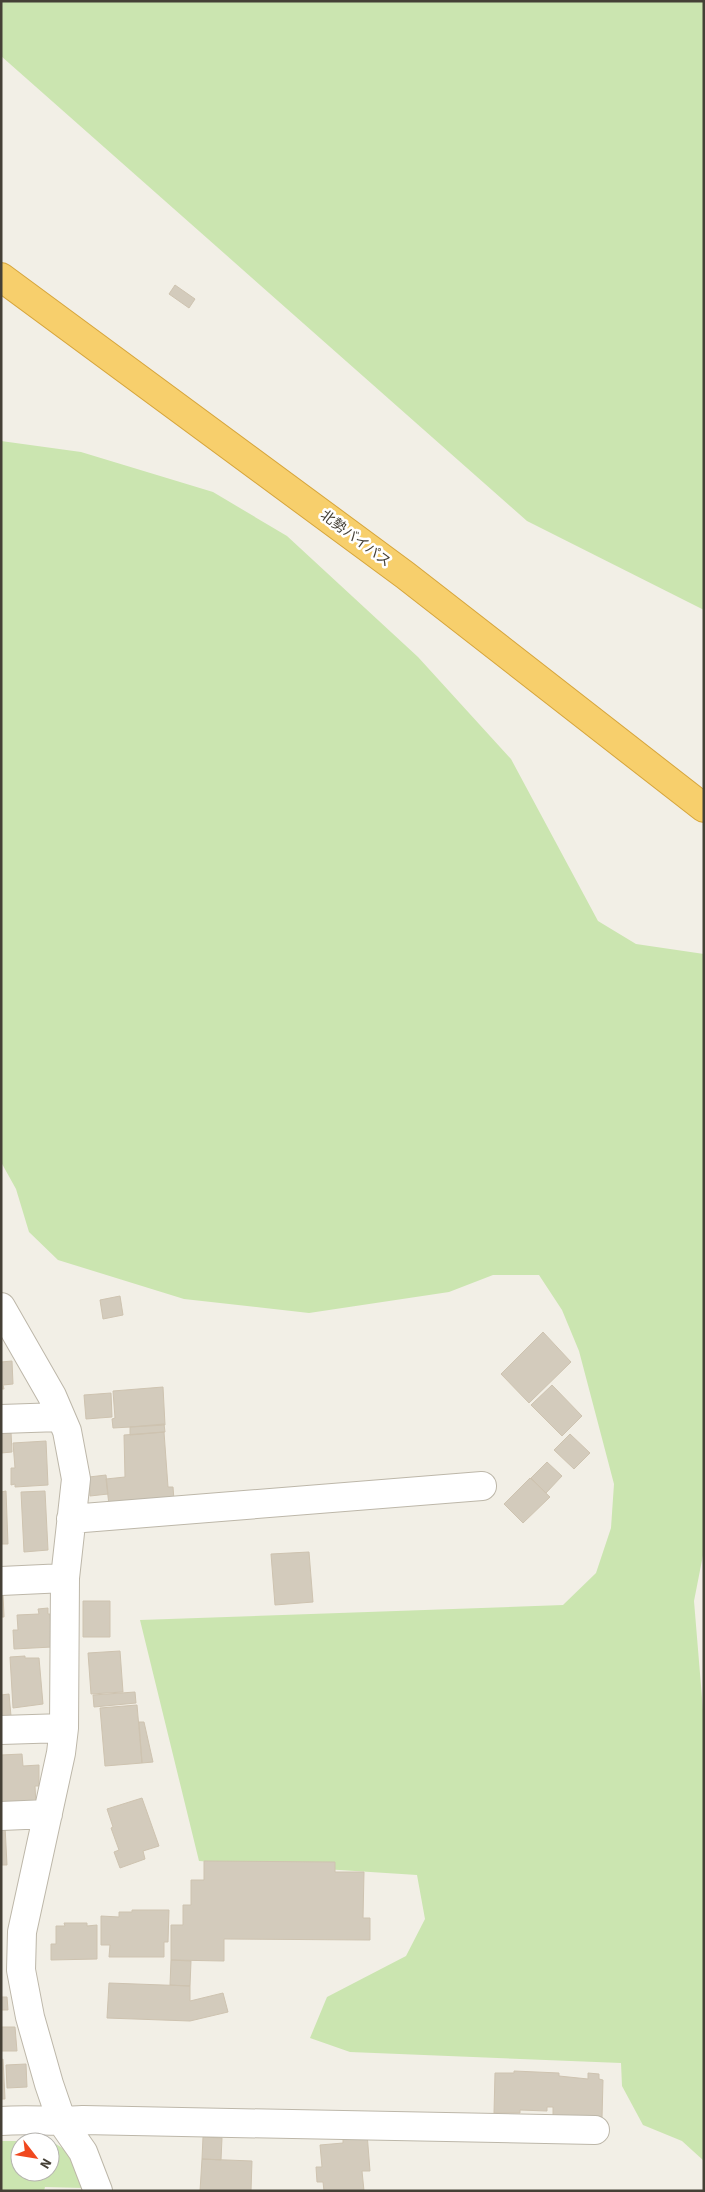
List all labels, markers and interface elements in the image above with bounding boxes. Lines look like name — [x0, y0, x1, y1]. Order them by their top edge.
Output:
street label: 北勢バイパス — [316, 506, 395, 572]
north arrow — [10, 2132, 60, 2182]
text: N — [34, 2154, 56, 2172]

